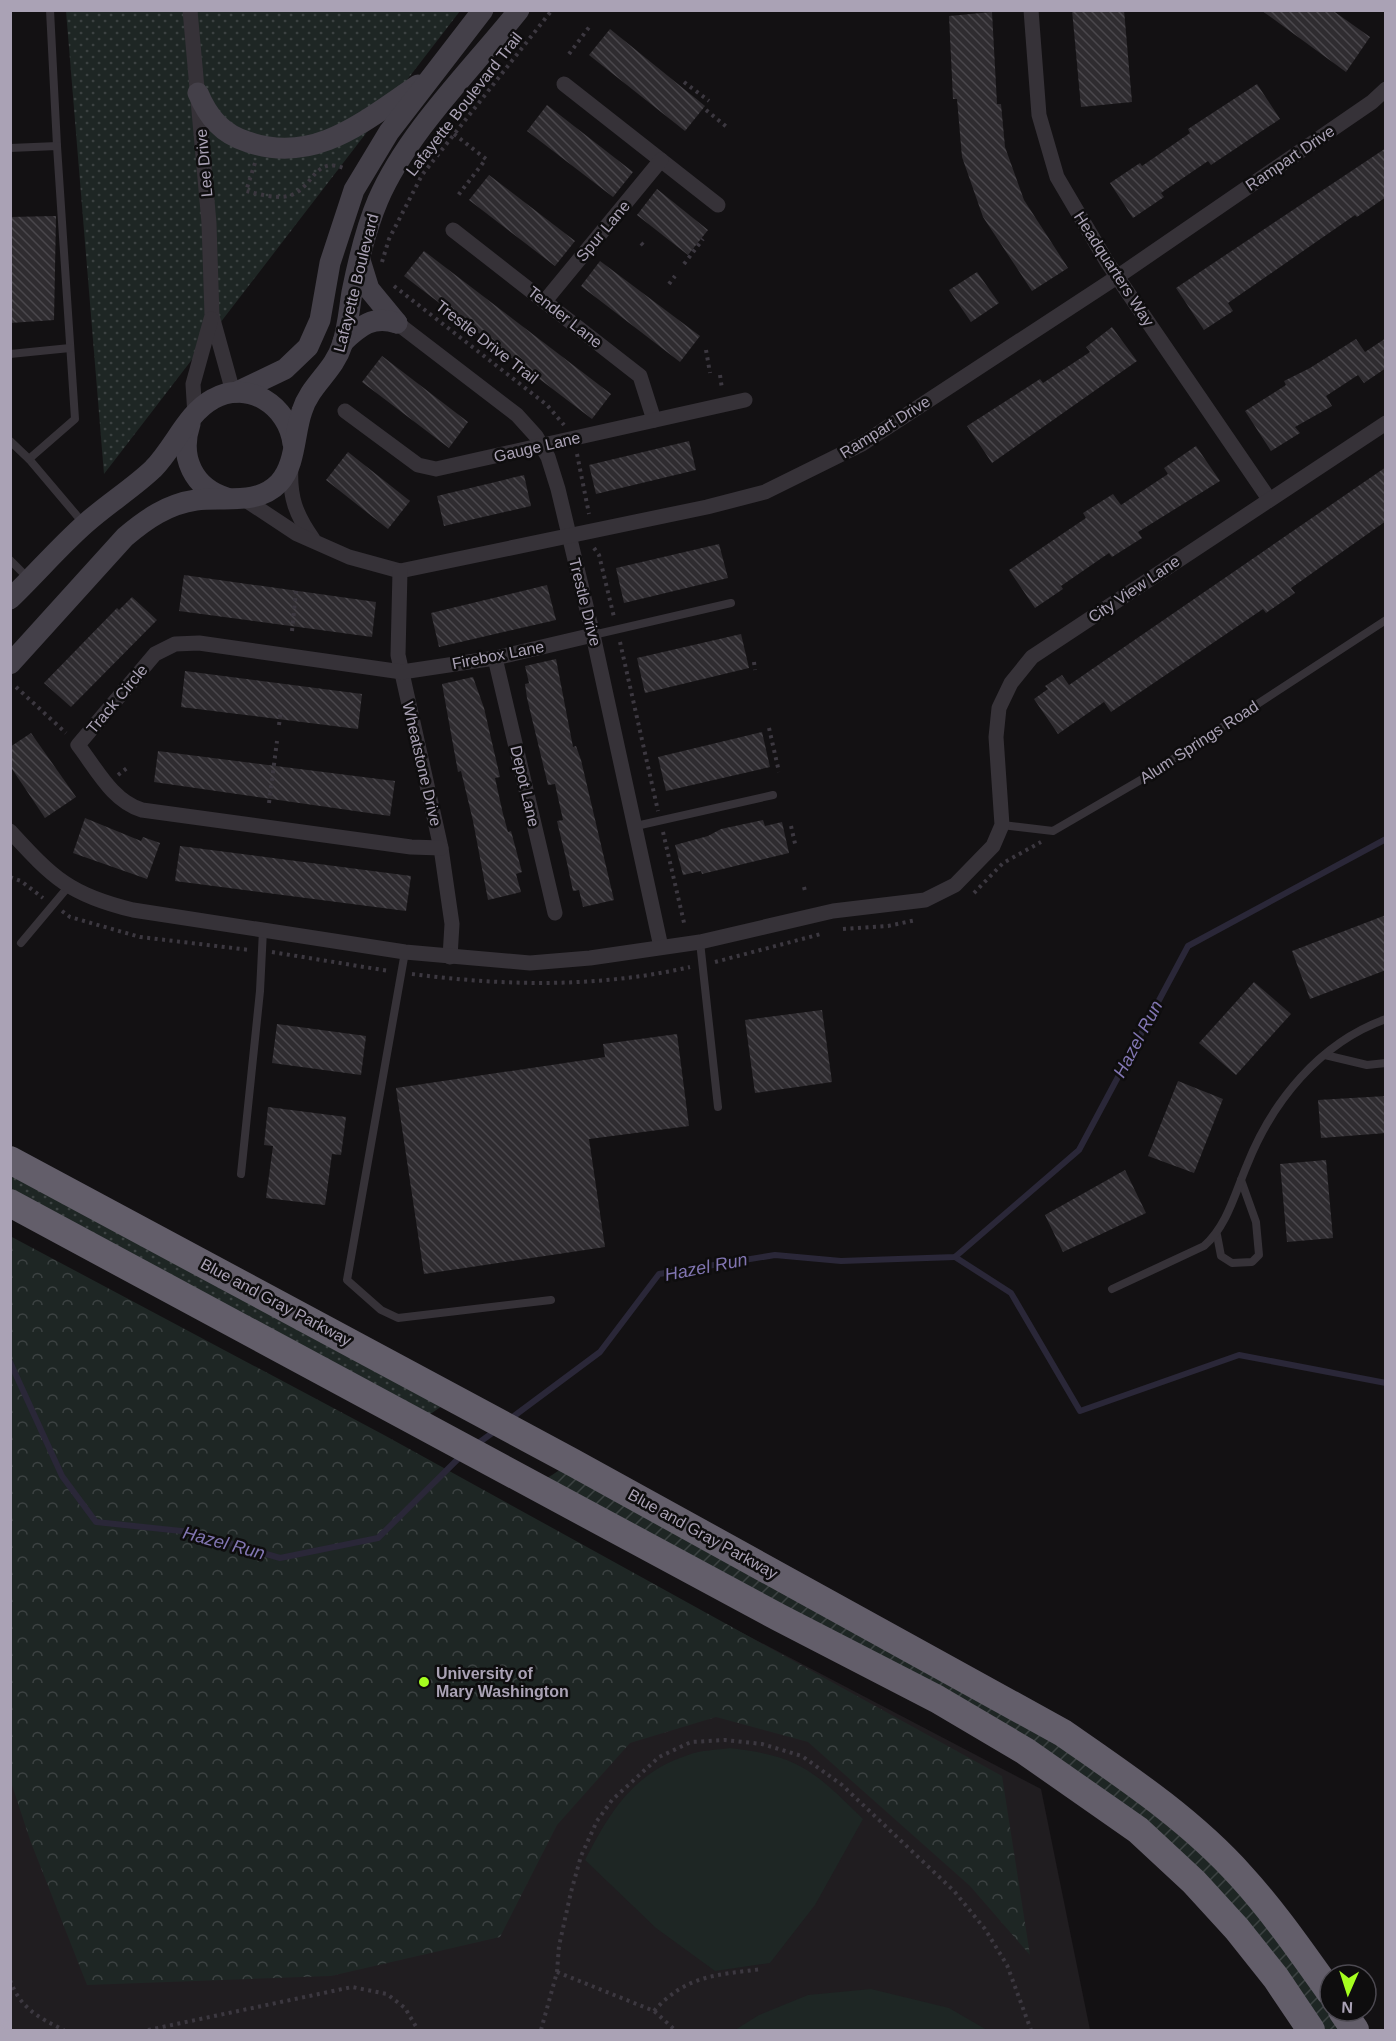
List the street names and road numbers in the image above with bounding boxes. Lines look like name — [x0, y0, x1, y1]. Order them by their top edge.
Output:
street label: Lafayette Boulevard Trail — [403, 29, 525, 179]
street label: Rampart Drive — [1242, 122, 1338, 194]
street label: Lee Drive — [193, 128, 215, 198]
street label: Spur Lane — [573, 197, 633, 265]
street label: Headquarters Way — [1071, 209, 1157, 329]
street label: Lafayette Boulevard — [331, 212, 381, 354]
street label: Tender Lane — [525, 283, 605, 351]
street label: Trestle Drive Trail — [433, 297, 541, 387]
street label: Rampart Drive — [837, 392, 933, 462]
street label: Gauge Lane — [492, 429, 582, 465]
street label: City View Lane — [1085, 552, 1183, 626]
street label: Trestle Drive — [566, 556, 604, 648]
street label: Firebox Lane — [451, 638, 546, 672]
street label: Track Circle — [83, 661, 151, 737]
street label: Alum Springs Road — [1137, 697, 1261, 787]
street label: Wheatstone Drive — [399, 700, 445, 828]
street label: Depot Lane — [507, 744, 543, 828]
street label: Blue and Gray Parkway — [198, 1255, 354, 1349]
street label: Blue and Gray Parkway — [625, 1486, 781, 1582]

